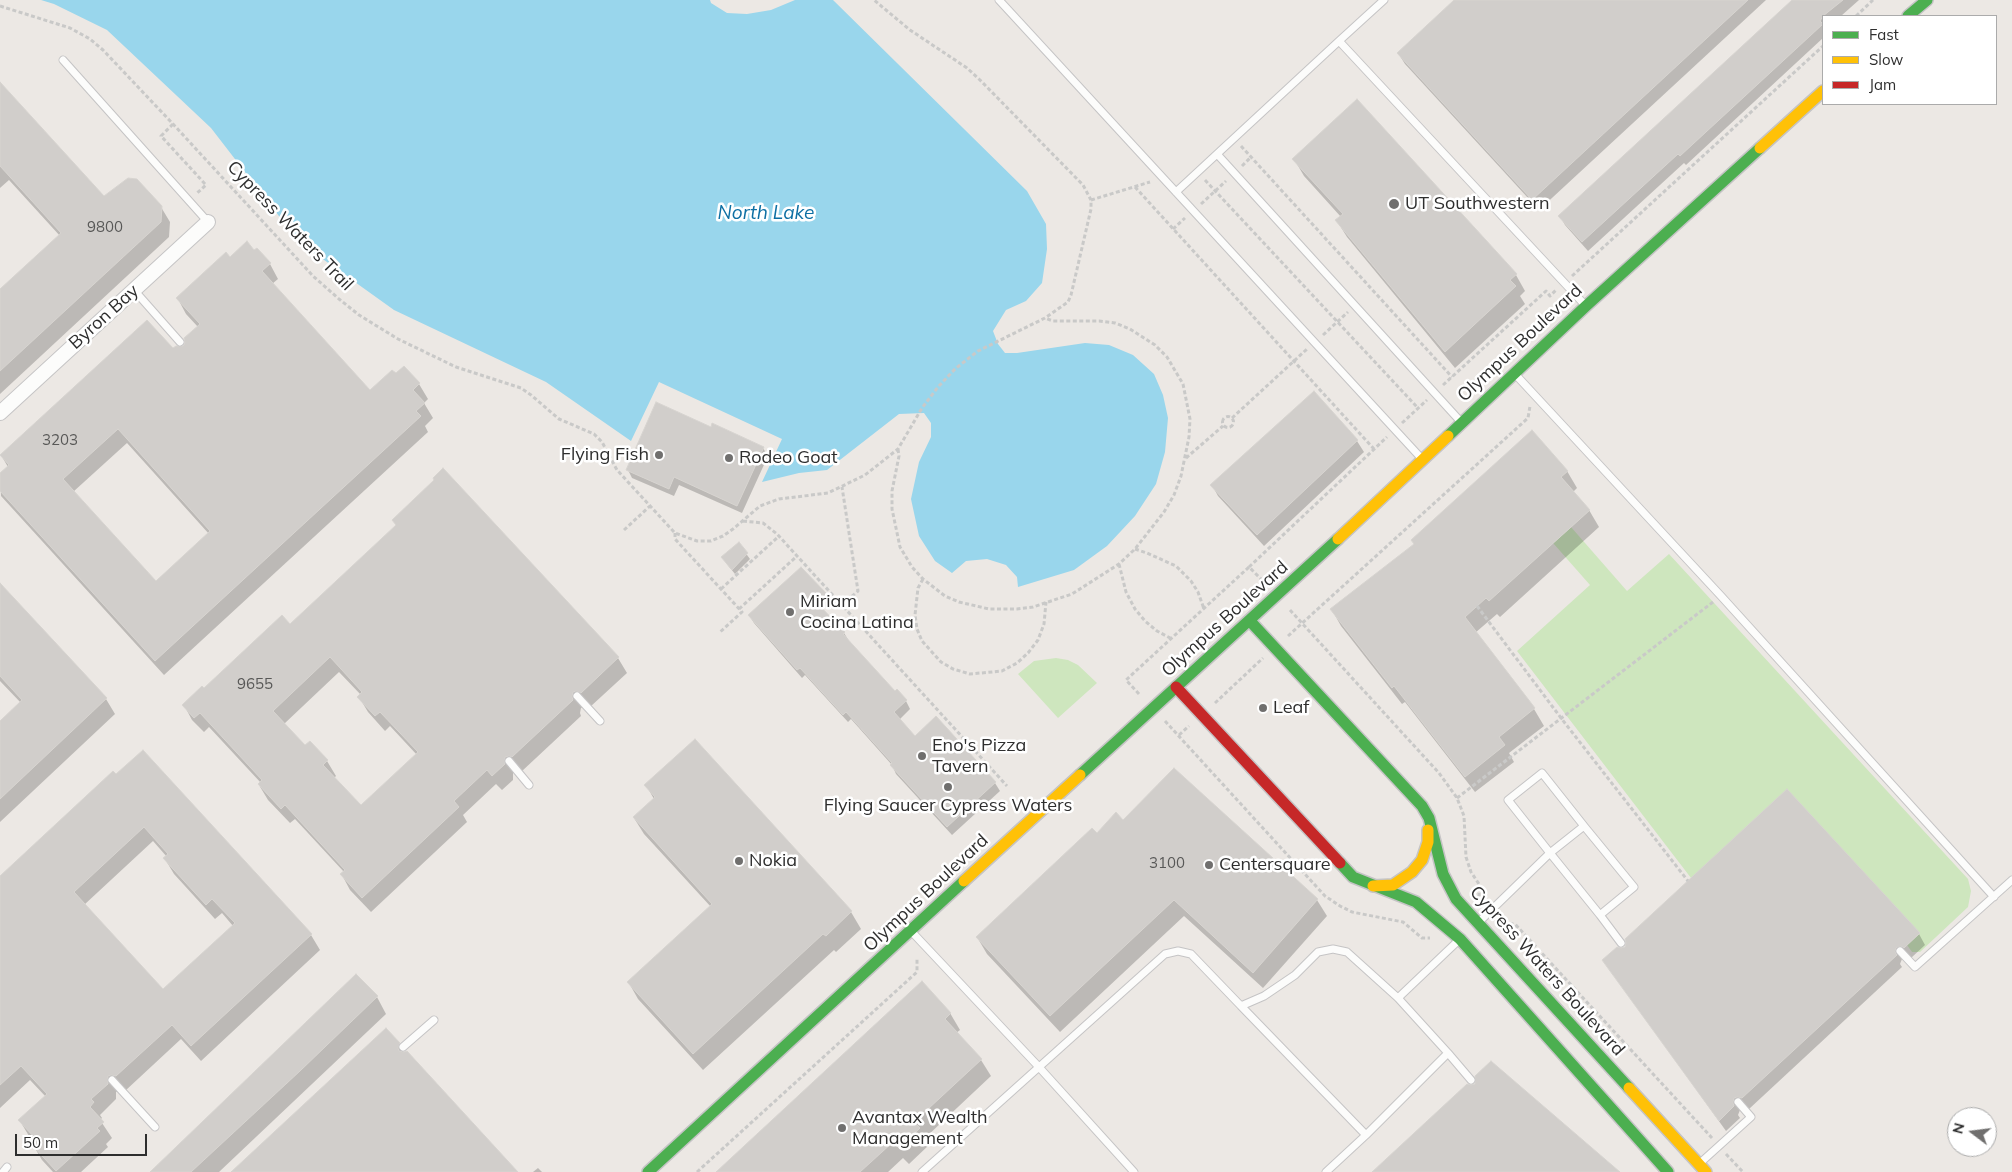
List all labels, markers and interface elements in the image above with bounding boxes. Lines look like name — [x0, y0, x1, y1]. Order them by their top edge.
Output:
legend — [1822, 15, 1997, 105]
text: Fast — [1869, 25, 1899, 44]
text: Slow — [1869, 50, 1903, 69]
text: Jam — [1869, 75, 1896, 94]
street label: Cypress Waters Trail — [222, 157, 358, 295]
place label: UT Southwestern — [1405, 193, 1550, 215]
marker: UT Southwestern — [1387, 197, 1401, 211]
water label: North Lake — [718, 202, 814, 224]
house number: 9800 — [87, 218, 123, 236]
street label: Byron Bay — [65, 280, 143, 354]
street label: Olympus Boulevard — [1453, 280, 1587, 406]
house number: 3203 — [42, 431, 78, 449]
place label: Flying Fish — [561, 444, 649, 466]
place label: Rodeo Goat — [739, 447, 838, 469]
marker: Flying Fish — [653, 449, 665, 461]
marker: Rodeo Goat — [723, 452, 735, 464]
street label: Olympus Boulevard — [1157, 557, 1293, 681]
place label: Miriam Cocina Latina — [800, 591, 914, 634]
marker: Miriam Cocina Latina — [784, 606, 796, 618]
house number: 9655 — [237, 675, 273, 693]
place label: Leaf — [1273, 697, 1309, 719]
marker: Leaf — [1257, 702, 1269, 714]
place label: Eno's Pizza Tavern — [932, 735, 1026, 778]
marker: Eno's Pizza Tavern — [916, 750, 928, 762]
marker: Flying Saucer Cypress Waters — [942, 781, 954, 793]
place label: Flying Saucer Cypress Waters — [824, 795, 1072, 817]
street label: Olympus Boulevard — [859, 830, 993, 956]
place label: Nokia — [749, 850, 797, 872]
house number: 3100 — [1149, 854, 1185, 872]
place label: Centersquare — [1219, 854, 1331, 876]
marker: Nokia — [733, 855, 745, 867]
marker: Centersquare — [1203, 859, 1215, 871]
street label: Cypress Waters Boulevard — [1465, 882, 1629, 1060]
place label: Avantax Wealth Management — [852, 1107, 988, 1150]
north arrow — [1947, 1107, 1997, 1157]
text: N — [1948, 1121, 1969, 1136]
marker: Avantax Wealth Management — [836, 1122, 848, 1134]
scale bar — [18, 1124, 150, 1156]
text: 50 m — [23, 1133, 58, 1152]

